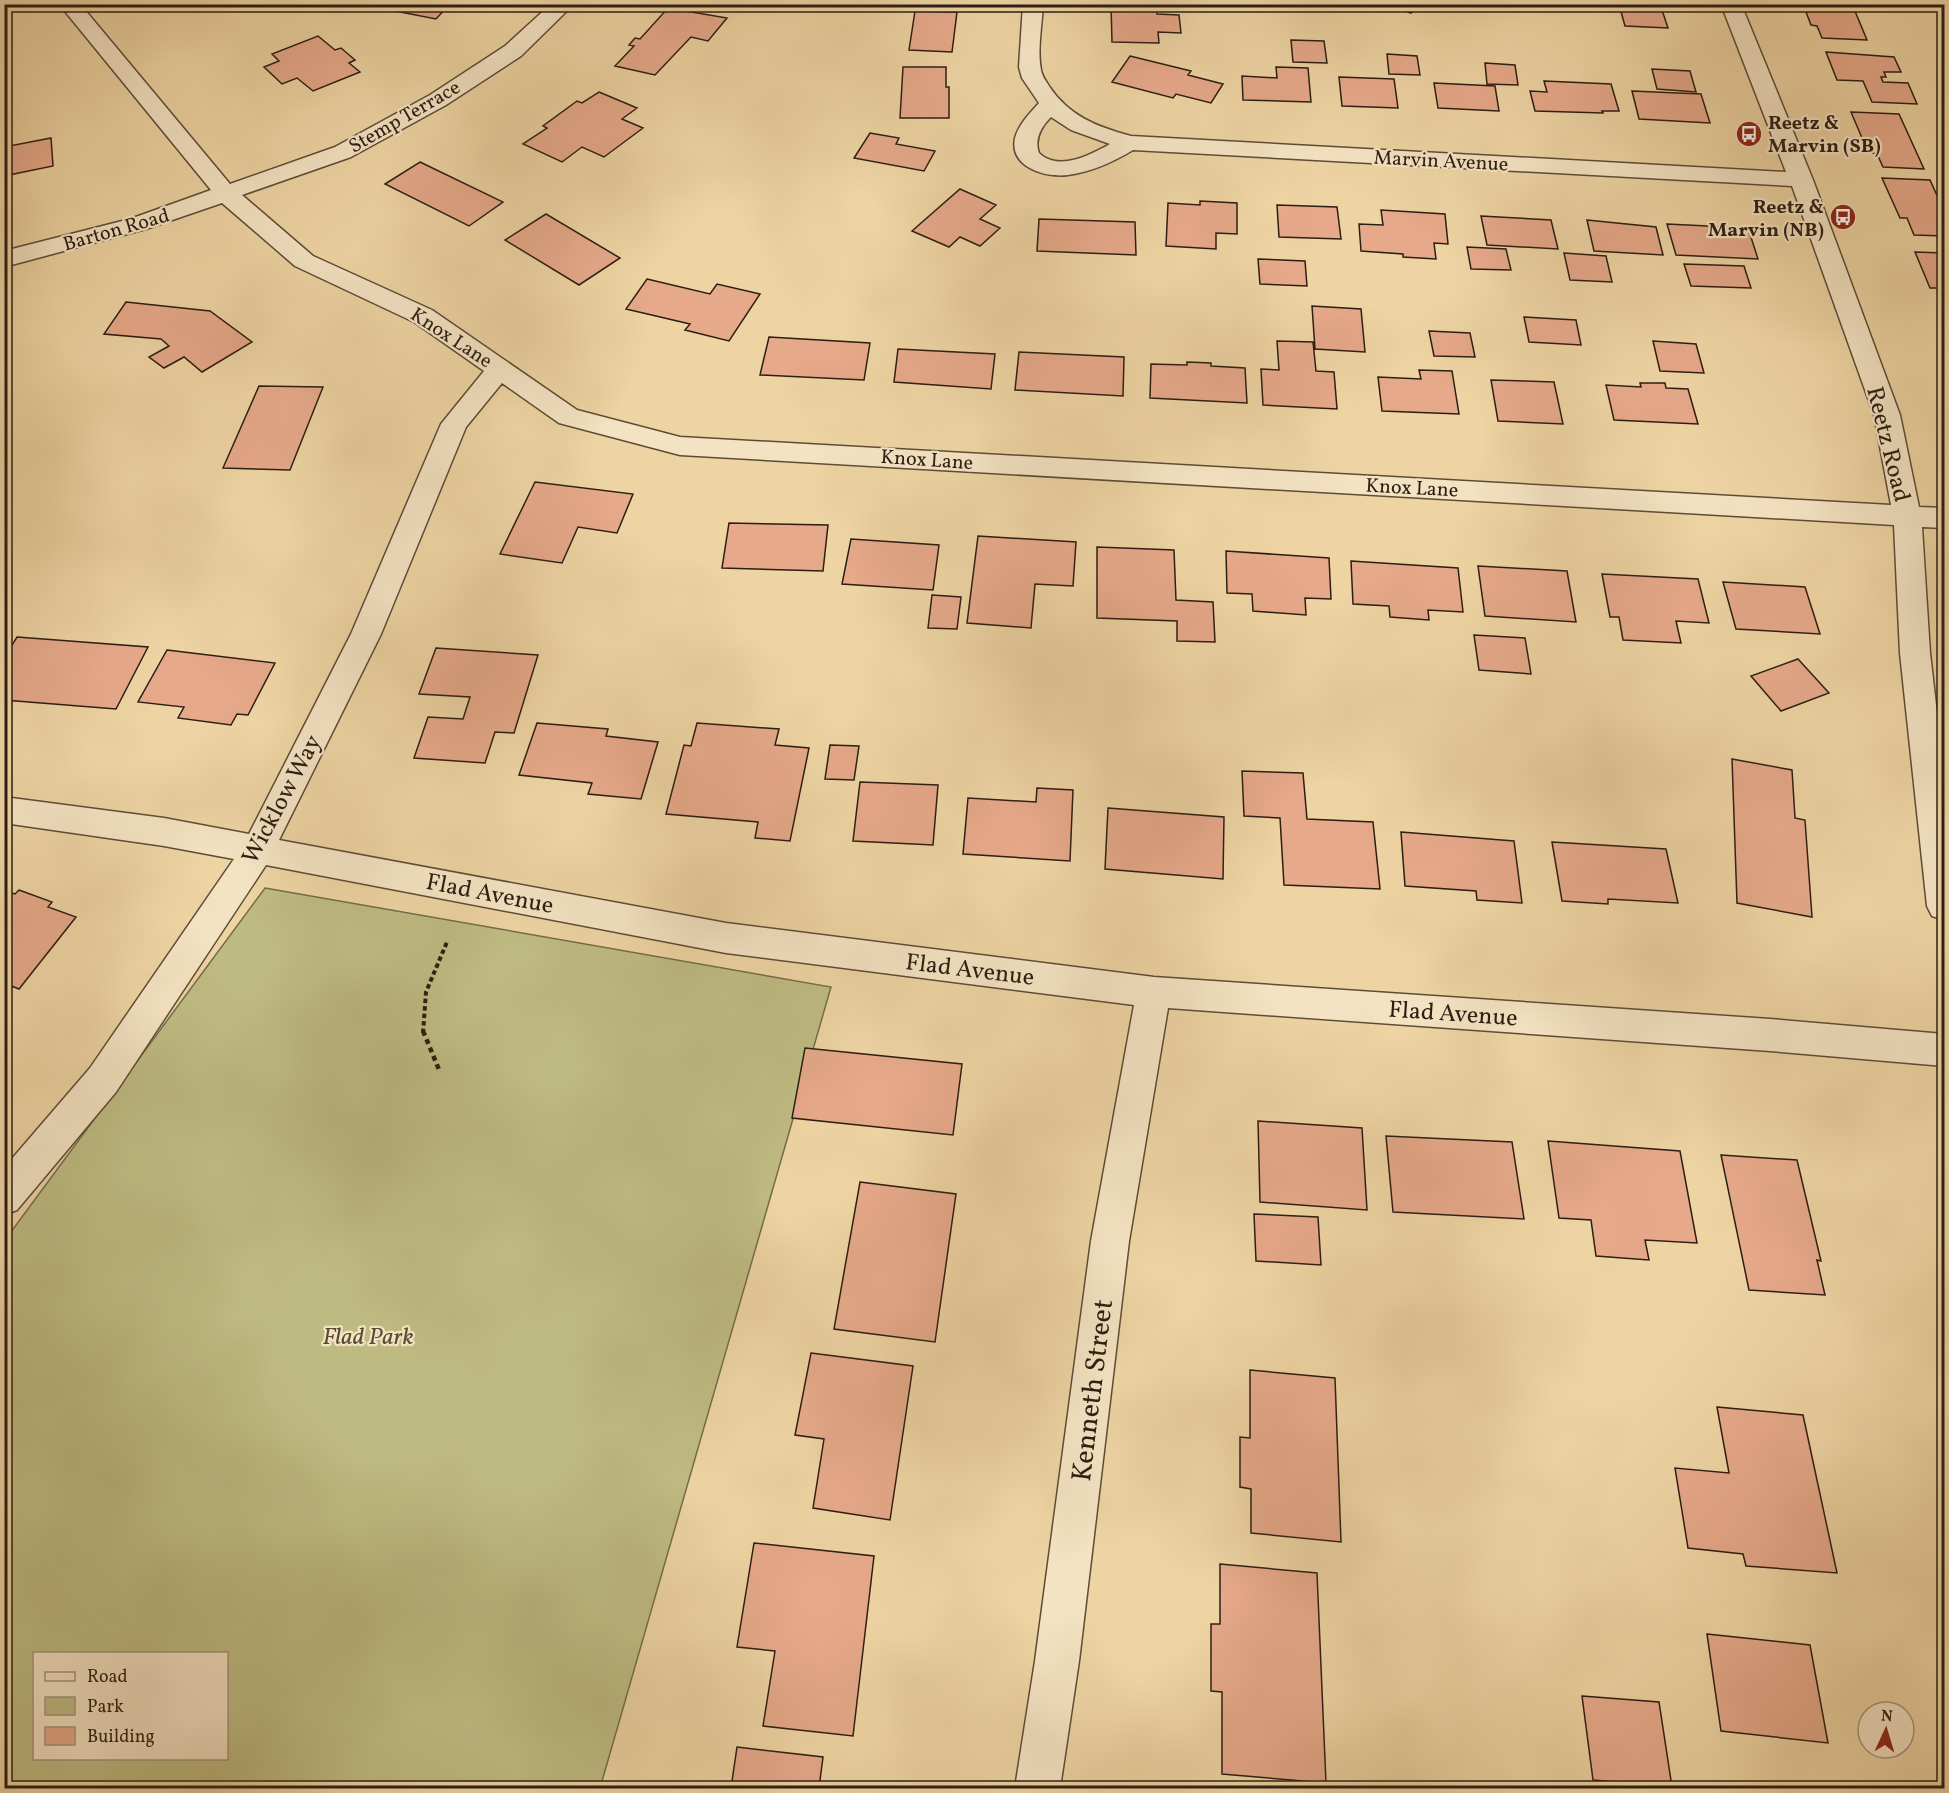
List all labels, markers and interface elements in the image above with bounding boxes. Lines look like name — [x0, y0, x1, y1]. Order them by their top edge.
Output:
street label: Stemp Terrace — [344, 74, 466, 161]
place label: Reetz & Marvin (SB) — [1768, 110, 1881, 161]
bus stop icon: Reetz & Marvin (SB) — [1734, 119, 1764, 149]
street label: Marvin Avenue — [1373, 144, 1509, 180]
place label: Reetz & Marvin (NB) — [1708, 194, 1824, 245]
street label: Barton Road — [60, 202, 173, 259]
bus stop icon: Reetz & Marvin (NB) — [1828, 202, 1858, 232]
street label: Knox Lane — [404, 302, 497, 376]
street label: Reetz Road — [1856, 383, 1918, 506]
street label: Knox Lane — [880, 444, 974, 478]
street label: Knox Lane — [1365, 473, 1459, 505]
street label: Wicklow Way — [234, 729, 331, 871]
street label: Flad Avenue — [423, 866, 556, 924]
street label: Flad Avenue — [903, 946, 1036, 996]
street label: Flad Avenue — [1387, 994, 1519, 1036]
street label: Kenneth Street — [1063, 1297, 1124, 1484]
park label: Flad Park — [322, 1321, 414, 1355]
legend — [33, 1652, 228, 1760]
text: Road — [87, 1665, 128, 1690]
text: Park — [87, 1695, 124, 1720]
north arrow — [1856, 1700, 1916, 1760]
text: N — [1880, 1706, 1894, 1728]
text: Building — [87, 1725, 155, 1750]

